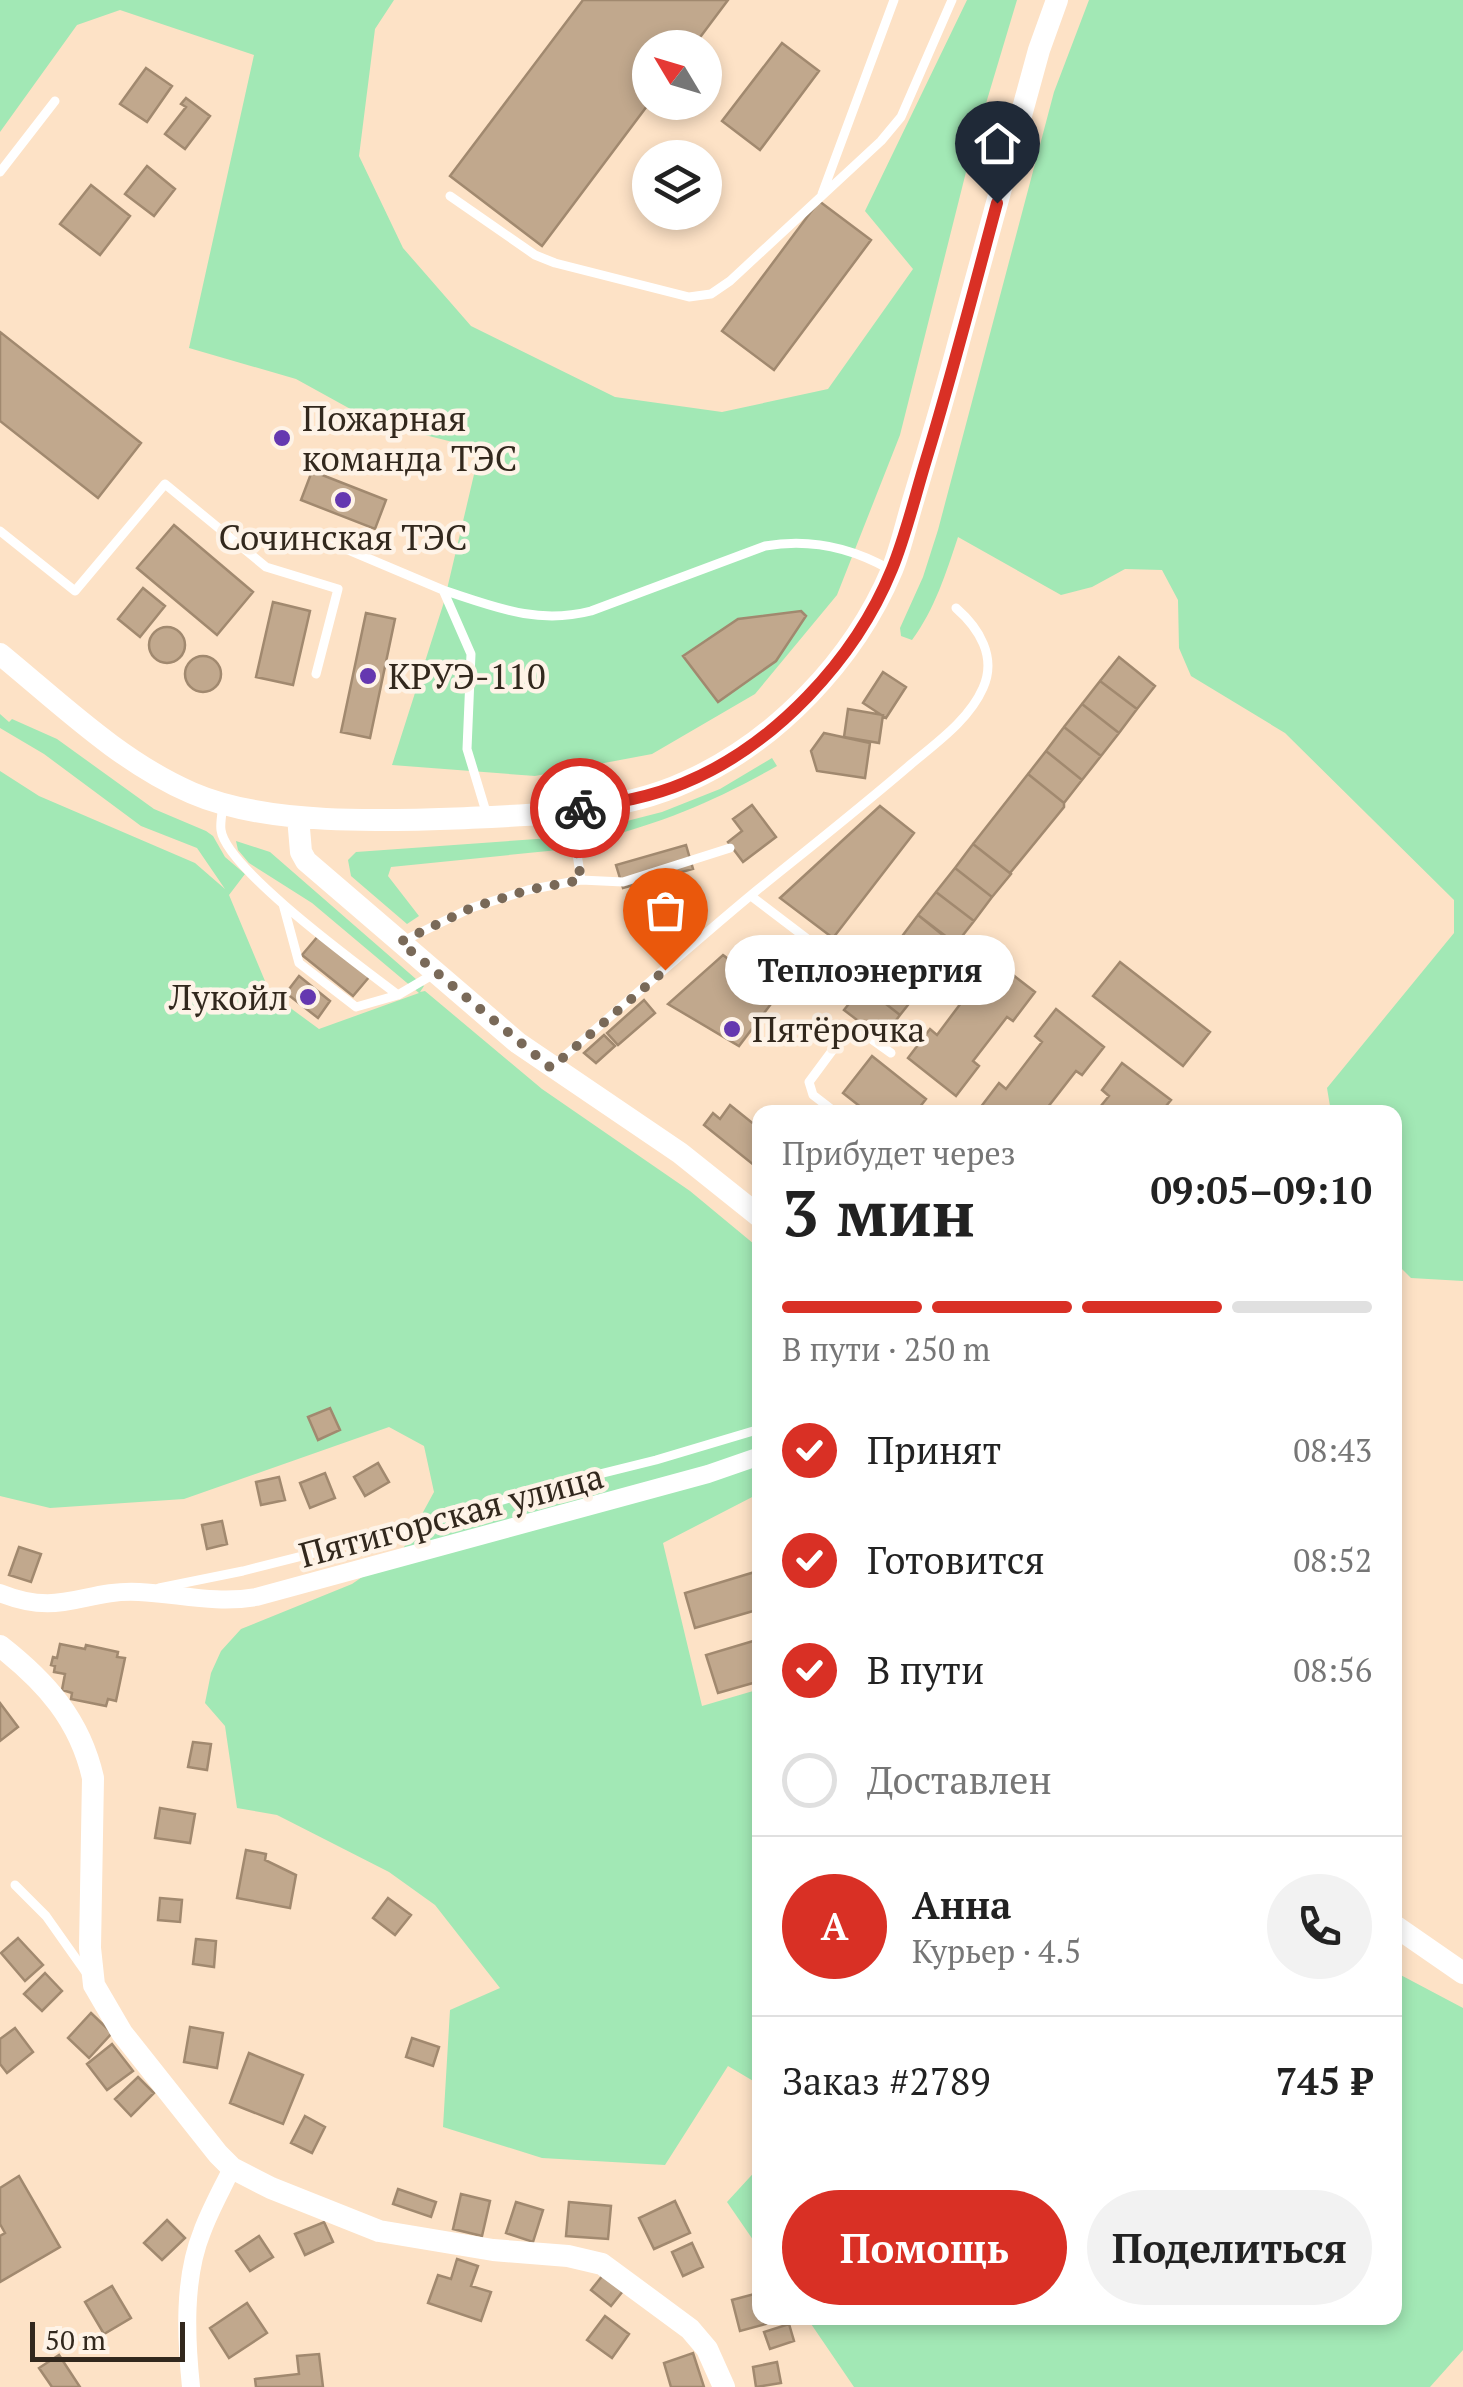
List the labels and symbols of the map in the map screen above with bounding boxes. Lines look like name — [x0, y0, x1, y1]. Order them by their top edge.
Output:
north arrow — [632, 30, 722, 120]
pin — [955, 101, 1040, 204]
place label: Пожарная команда ТЭС — [302, 395, 517, 481]
marker: Пожарная команда ТЭС — [271, 427, 293, 449]
marker: Сочинская ТЭС — [332, 489, 354, 511]
place label: Сочинская ТЭС — [218, 514, 468, 560]
place label: КРУЭ-110 — [388, 653, 546, 699]
marker: КРУЭ-110 — [357, 665, 379, 687]
courier — [530, 758, 630, 858]
pin — [623, 868, 708, 971]
callout: Теплоэнергия — [725, 935, 1015, 1005]
place label: Лукойл — [168, 974, 288, 1020]
marker: Лукойл — [297, 986, 319, 1008]
place label: Пятёрочка — [752, 1006, 925, 1052]
marker: Пятёрочка — [721, 1018, 743, 1040]
street label: Пятигорская улица — [294, 1452, 608, 1578]
scale bar — [30, 2317, 185, 2362]

